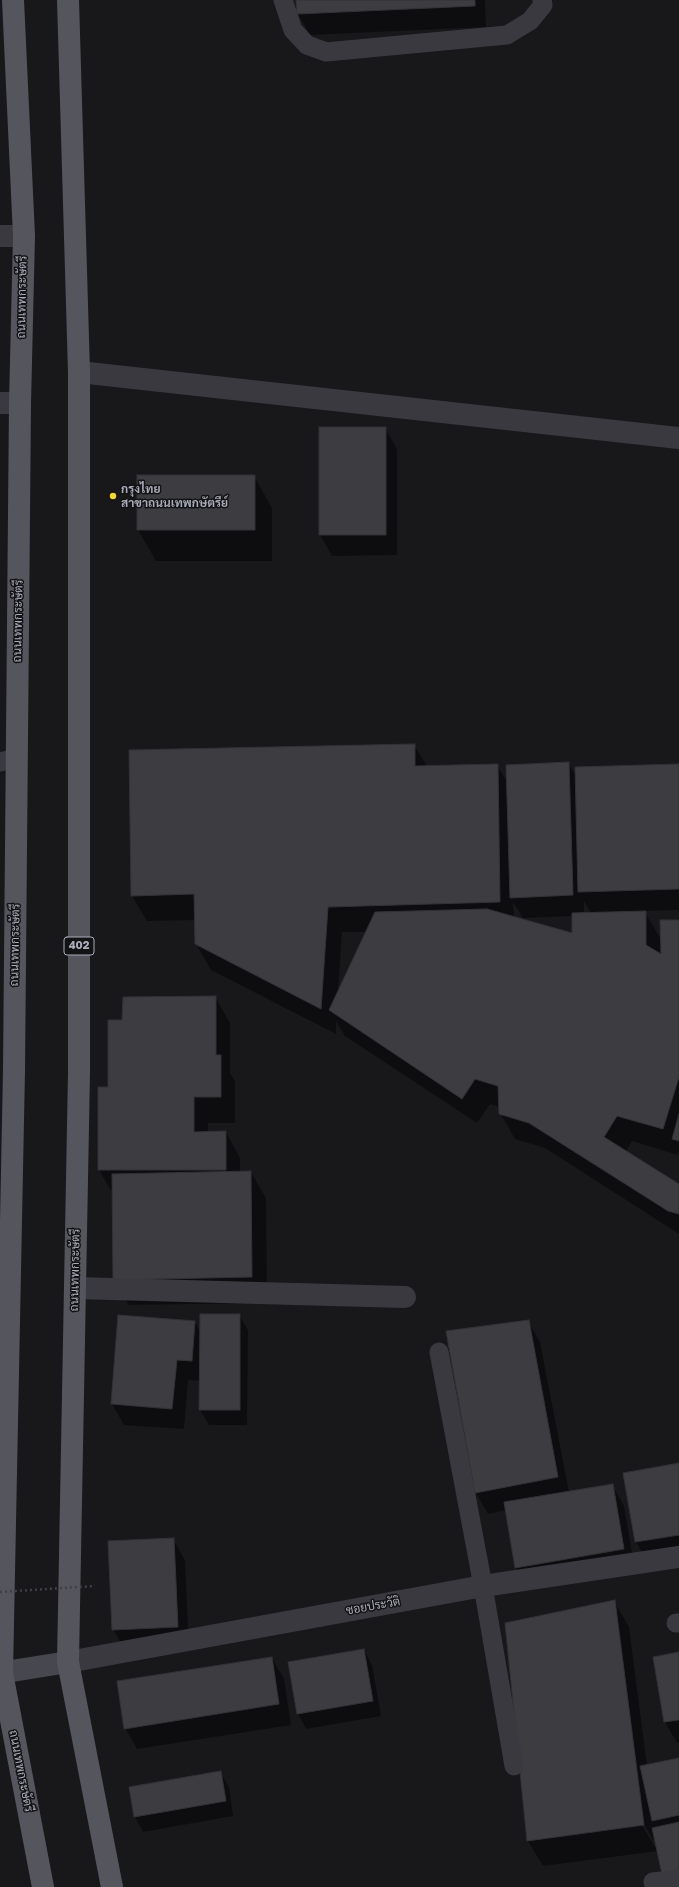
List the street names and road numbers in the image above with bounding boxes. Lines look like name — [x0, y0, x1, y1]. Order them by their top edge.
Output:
street label: ถนนเทพกระษัตรี — [14, 255, 30, 339]
street label: ถนนเทพกระษัตรี — [10, 579, 26, 663]
street label: ถนนเทพกระษัตรี — [7, 903, 23, 987]
road number: 402 — [64, 937, 94, 955]
street label: ถนนเทพกระษัตรี — [67, 1228, 83, 1312]
street label: ซอยประวัติ — [345, 1594, 401, 1618]
street label: ถนนเทพกระษัตรี — [6, 1729, 36, 1813]

